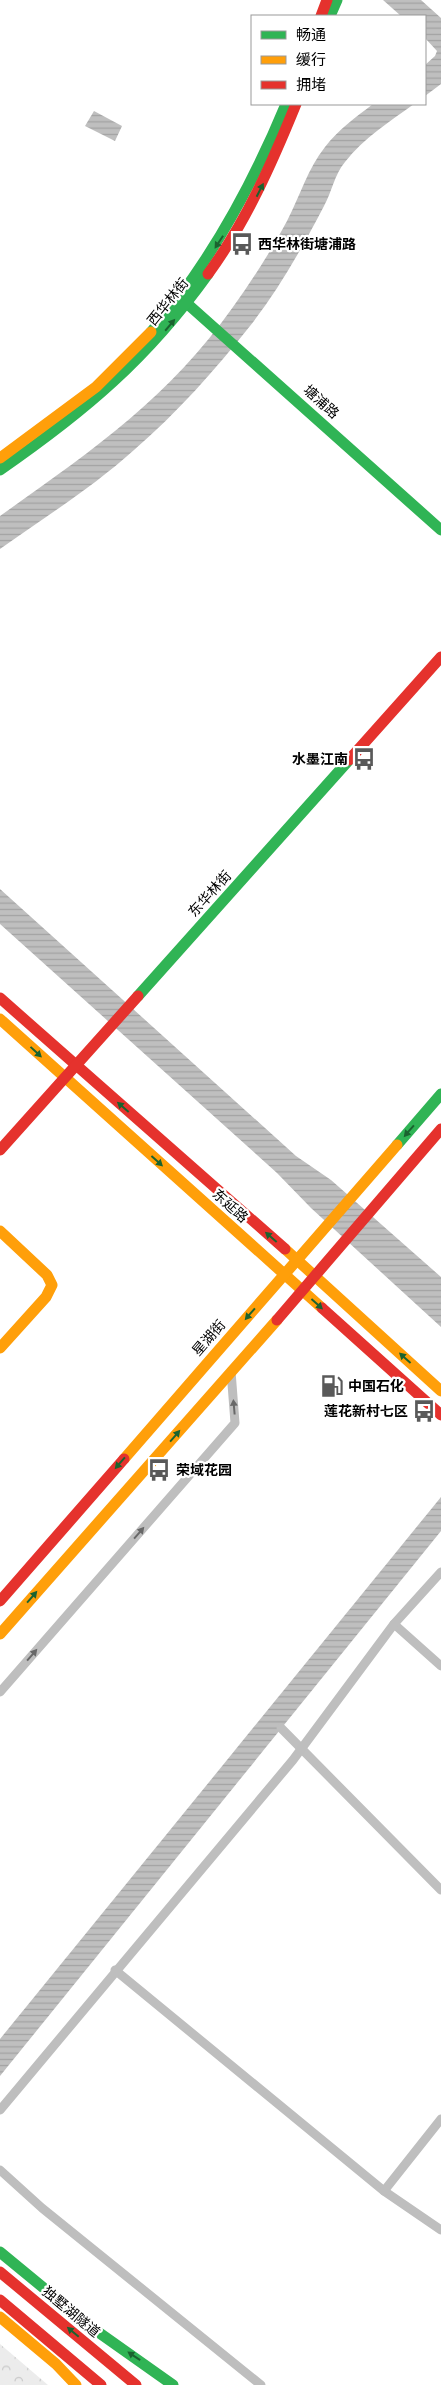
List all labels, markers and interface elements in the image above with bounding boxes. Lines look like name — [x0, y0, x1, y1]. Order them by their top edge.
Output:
legend — [251, 15, 426, 105]
text: 畅通 — [296, 26, 326, 44]
text: 缓行 — [296, 51, 326, 69]
text: 拥堵 — [296, 76, 326, 94]
one-way arrow — [256, 183, 264, 197]
bus stop icon: 西华林街塘浦路 — [229, 231, 255, 257]
one-way arrow — [214, 235, 224, 248]
place label: 西华林街塘浦路 — [258, 236, 356, 253]
street label: 西华林街 — [144, 275, 192, 329]
one-way arrow — [164, 319, 175, 332]
street label: 塘浦路 — [300, 382, 342, 422]
bus stop icon: 水墨江南 — [351, 746, 377, 772]
place label: 水墨江南 — [292, 751, 348, 768]
street label: 东华林街 — [185, 868, 235, 920]
one-way arrow — [29, 1046, 41, 1058]
one-way arrow — [117, 1101, 130, 1112]
one-way arrow — [403, 1125, 415, 1137]
one-way arrow — [150, 1155, 162, 1167]
street label: 东延路 — [209, 1186, 251, 1226]
one-way arrow — [265, 1232, 278, 1243]
one-way arrow — [311, 1298, 323, 1310]
one-way arrow — [245, 1307, 256, 1320]
street label: 星湖街 — [189, 1317, 229, 1359]
one-way arrow — [399, 1352, 411, 1364]
fuel station icon: 中国石化 — [319, 1373, 345, 1399]
place label: 中国石化 — [348, 1378, 404, 1395]
one-way arrow — [230, 1398, 238, 1414]
bus stop icon: 莲花新村七区 — [411, 1398, 437, 1424]
place label: 莲花新村七区 — [324, 1403, 408, 1420]
one-way arrow — [169, 1430, 180, 1443]
one-way arrow — [115, 1456, 126, 1469]
bus stop icon: 荣域花园 — [146, 1457, 172, 1483]
place label: 荣域花园 — [176, 1462, 232, 1479]
one-way arrow — [133, 1527, 144, 1539]
one-way arrow — [26, 1592, 38, 1604]
one-way arrow — [26, 1650, 38, 1662]
street label: 独墅湖隧道 — [39, 2283, 103, 2341]
one-way arrow — [66, 2327, 79, 2338]
one-way arrow — [127, 2351, 140, 2361]

